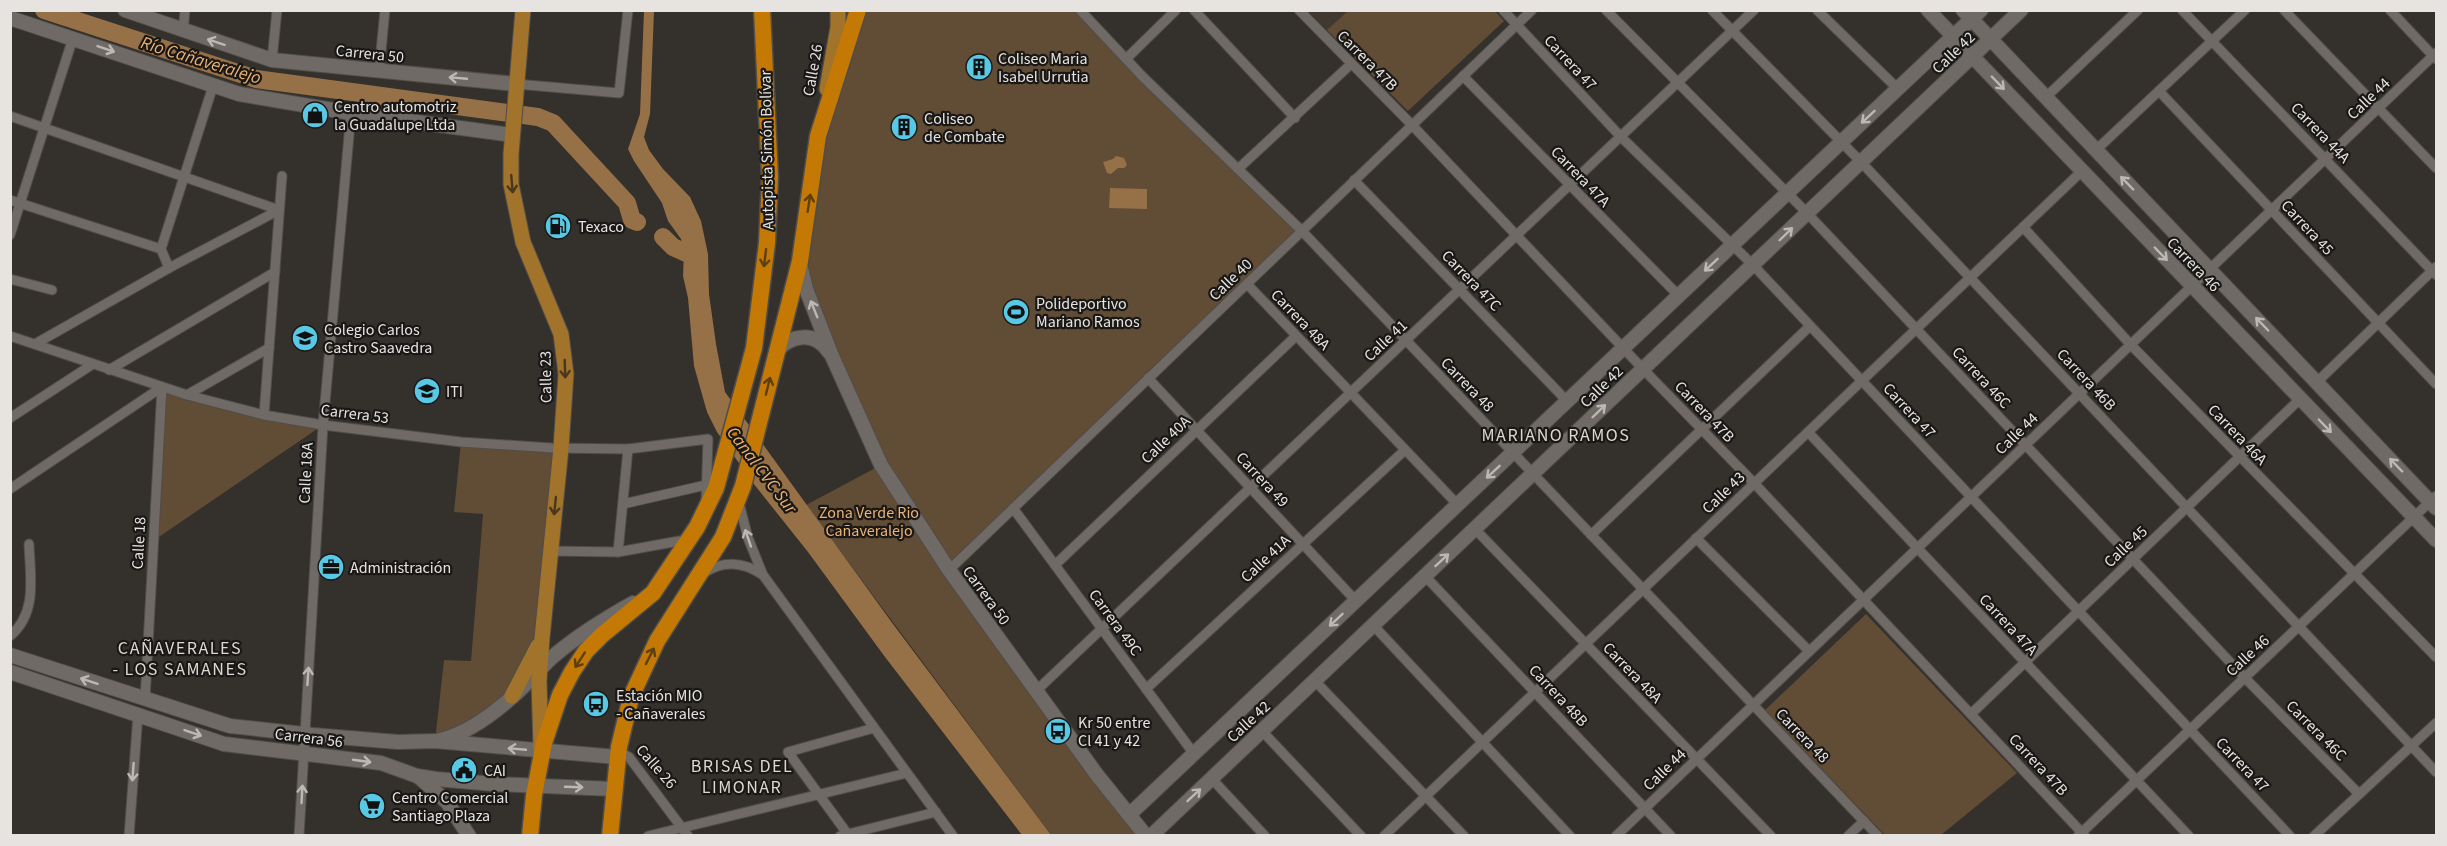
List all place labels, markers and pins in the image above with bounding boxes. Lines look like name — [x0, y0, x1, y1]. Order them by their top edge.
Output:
place label: Coliseo Maria Isabel Urrutia — [998, 48, 1089, 88]
building icon: Coliseo Maria Isabel Urrutia — [964, 52, 994, 82]
place label: Centro automotriz la Guadalupe Ltda — [334, 96, 457, 136]
shop icon: Centro automotriz la Guadalupe Ltda — [300, 100, 330, 130]
place label: Coliseo de Combate — [924, 108, 1005, 148]
building icon: Coliseo de Combate — [889, 112, 919, 142]
fuel station icon: Texaco — [543, 211, 573, 241]
place label: Texaco — [578, 216, 624, 238]
place label: Polideportivo Mariano Ramos — [1036, 293, 1140, 333]
sports icon: Polideportivo Mariano Ramos — [1001, 297, 1031, 327]
place label: Colegio Carlos Castro Saavedra — [324, 319, 432, 359]
school or university icon: Colegio Carlos Castro Saavedra — [290, 323, 320, 353]
school or university icon: ITI — [412, 376, 442, 406]
place label: ITI — [446, 381, 463, 403]
office icon: Administración — [316, 552, 346, 582]
place label: Administración — [350, 557, 451, 579]
place label: Estación MIO - Cañaverales — [616, 685, 706, 725]
bus stop icon: Estación MIO - Cañaverales — [581, 689, 611, 719]
place label: Kr 50 entre Cl 41 y 42 — [1078, 712, 1151, 752]
bus stop icon: Kr 50 entre Cl 41 y 42 — [1043, 716, 1073, 746]
public building icon: CAI — [449, 755, 479, 785]
place label: CAI — [484, 760, 506, 782]
place label: Centro Comercial Santiago Plaza — [392, 787, 508, 827]
supermarket icon: Centro Comercial Santiago Plaza — [357, 791, 387, 821]

